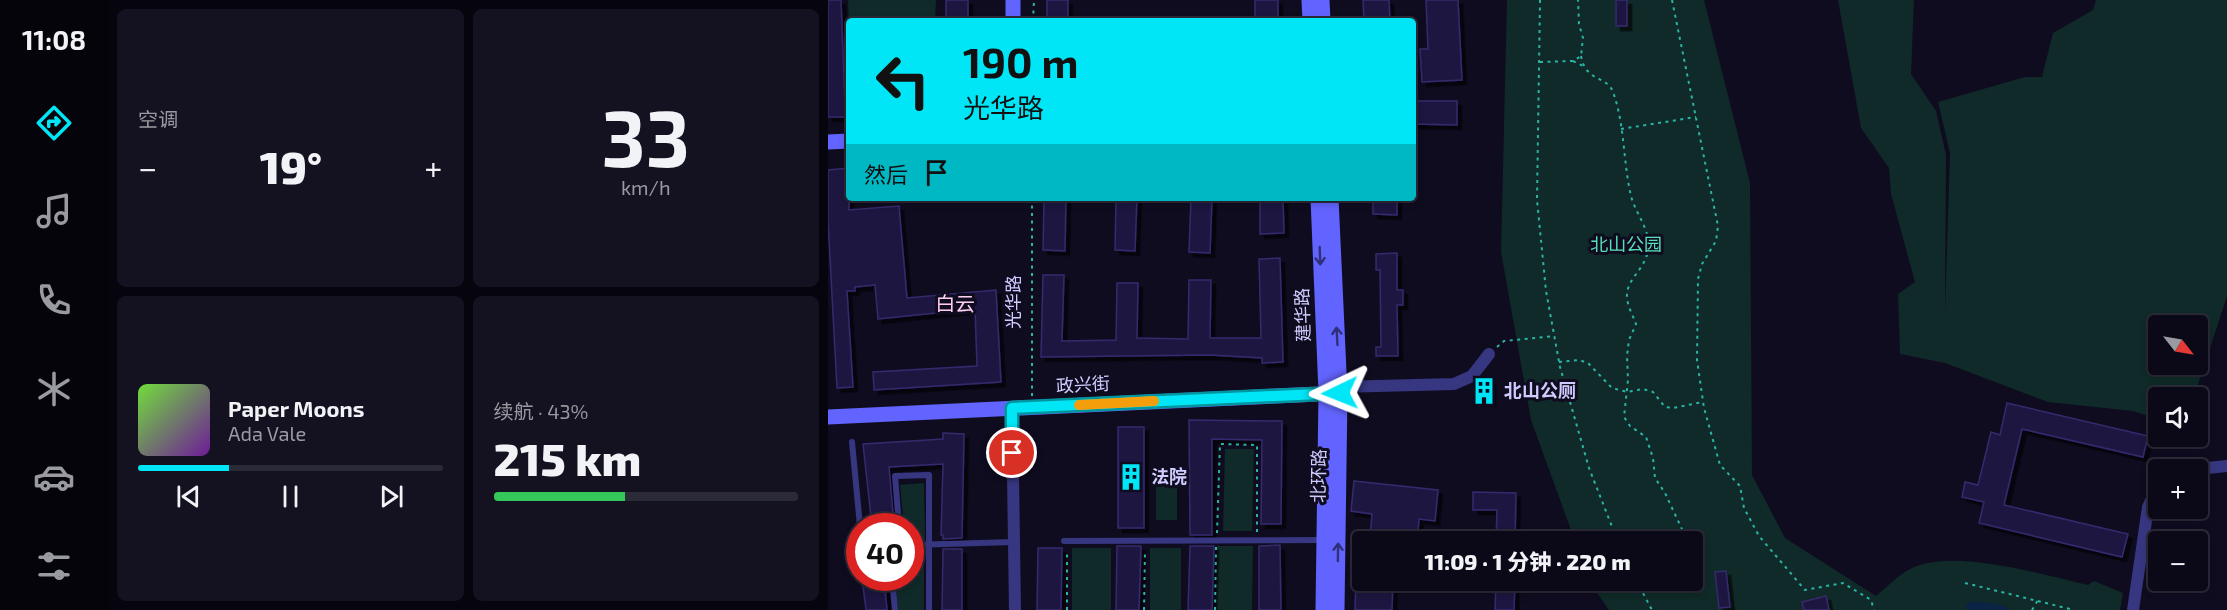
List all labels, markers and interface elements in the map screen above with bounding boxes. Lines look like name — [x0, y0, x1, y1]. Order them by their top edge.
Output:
text: 11:08 — [22, 23, 86, 55]
text: 190 m — [963, 36, 1079, 86]
icon: left — [864, 42, 942, 120]
text: 33 — [602, 89, 690, 183]
text: 光华路 — [963, 91, 1044, 123]
icon: directions — [33, 102, 75, 144]
text: 空调 — [138, 107, 178, 131]
text: 19° — [260, 139, 322, 193]
text: − — [138, 147, 157, 187]
text: + — [424, 147, 442, 187]
icon: arrive — [920, 156, 953, 189]
text: 然后 — [864, 161, 908, 187]
text: km/h — [621, 175, 671, 199]
icon: music — [33, 190, 75, 232]
park label: 北山公园 — [1590, 233, 1662, 255]
one-way arrow — [1315, 246, 1326, 266]
street label: 光华路 — [1002, 275, 1024, 329]
icon: phone — [33, 279, 75, 321]
street label: 建华路 — [1290, 288, 1314, 342]
district label: 白云 — [935, 291, 975, 315]
north arrow — [2148, 315, 2208, 375]
map controls — [2148, 315, 2208, 591]
one-way arrow — [1331, 326, 1343, 346]
position arrow — [1308, 361, 1372, 425]
icon: climate — [33, 368, 75, 410]
street label: 政兴街 — [1055, 372, 1110, 396]
building icon: 北山公厕 — [1469, 376, 1499, 406]
place label: 北山公厕 — [1504, 379, 1576, 401]
button: sound — [2148, 387, 2208, 447]
text: Paper Moons — [228, 395, 364, 421]
text: 续航 · 43% — [494, 399, 588, 423]
text: Ada Vale — [228, 421, 306, 445]
pin — [986, 427, 1037, 478]
text: 215 km — [494, 431, 641, 485]
icon: arrive — [995, 436, 1028, 469]
street label: 北环路 — [1307, 449, 1329, 503]
icon: car — [33, 456, 75, 498]
button: + — [2148, 459, 2208, 519]
building icon: 法院 — [1116, 462, 1146, 492]
place label: 法院 — [1151, 465, 1187, 487]
icon: previous — [172, 480, 205, 513]
icon: pause — [274, 480, 307, 513]
icon: next — [375, 480, 408, 513]
speed limit sign: 40 — [846, 513, 924, 591]
button: − — [2148, 531, 2208, 591]
one-way arrow — [1332, 542, 1344, 562]
icon: filters — [33, 545, 75, 587]
text: 11:09 · 1 分钟 · 220 m — [1424, 548, 1631, 574]

